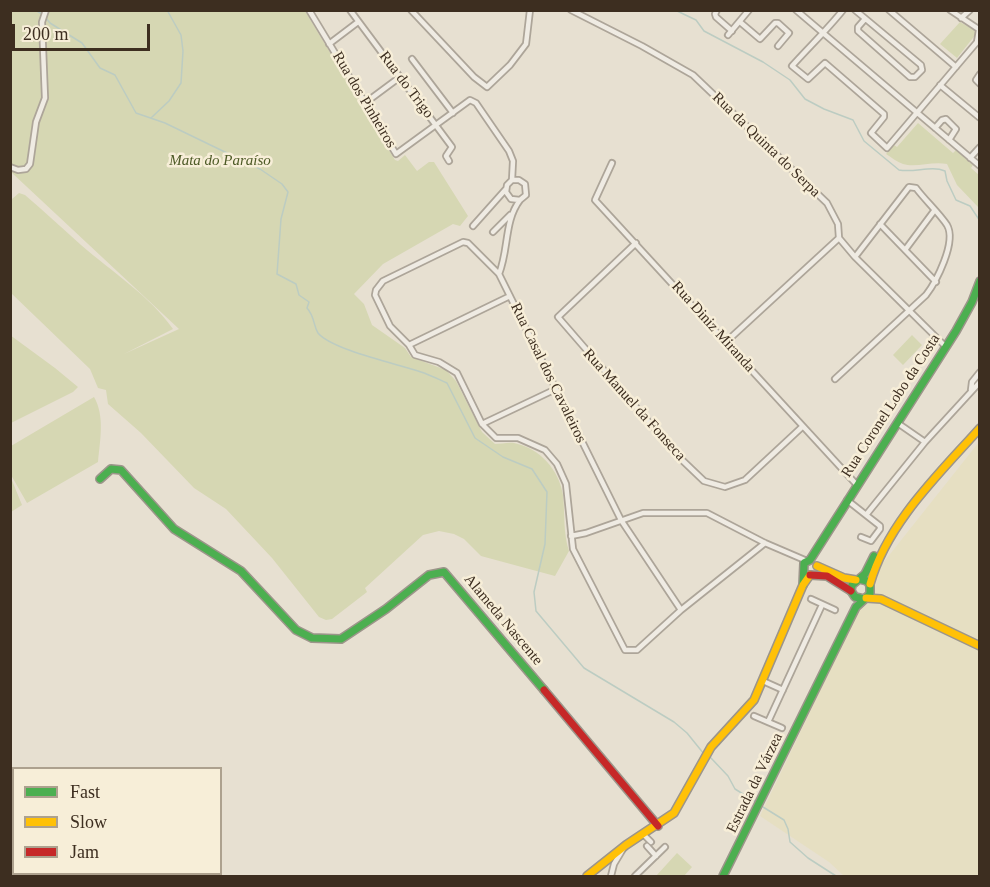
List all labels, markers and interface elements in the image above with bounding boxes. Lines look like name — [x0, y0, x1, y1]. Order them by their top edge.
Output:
scale bar — [15, 12, 153, 50]
text: 200 m — [23, 24, 69, 44]
street label: Rua do Trigo — [375, 48, 437, 122]
street label: Rua dos Pinheiros — [328, 49, 400, 151]
street label: Rua da Quinta do Serpa — [708, 89, 824, 201]
park label: Mata do Paraíso — [169, 152, 271, 170]
street label: Rua Diniz Miranda — [668, 278, 758, 376]
street label: Rua Casal dos Cavaleiros — [506, 300, 590, 446]
street label: Rua Coronel Lobo da Costa — [838, 331, 944, 481]
street label: Rua Manuel da Fonseca — [579, 345, 689, 465]
street label: Alameda Nascente — [460, 571, 546, 669]
street label: Estrada da Várzea — [723, 730, 787, 836]
legend — [12, 767, 222, 875]
text: Fast — [70, 782, 100, 802]
text: Slow — [70, 812, 107, 832]
text: Jam — [70, 842, 99, 862]

